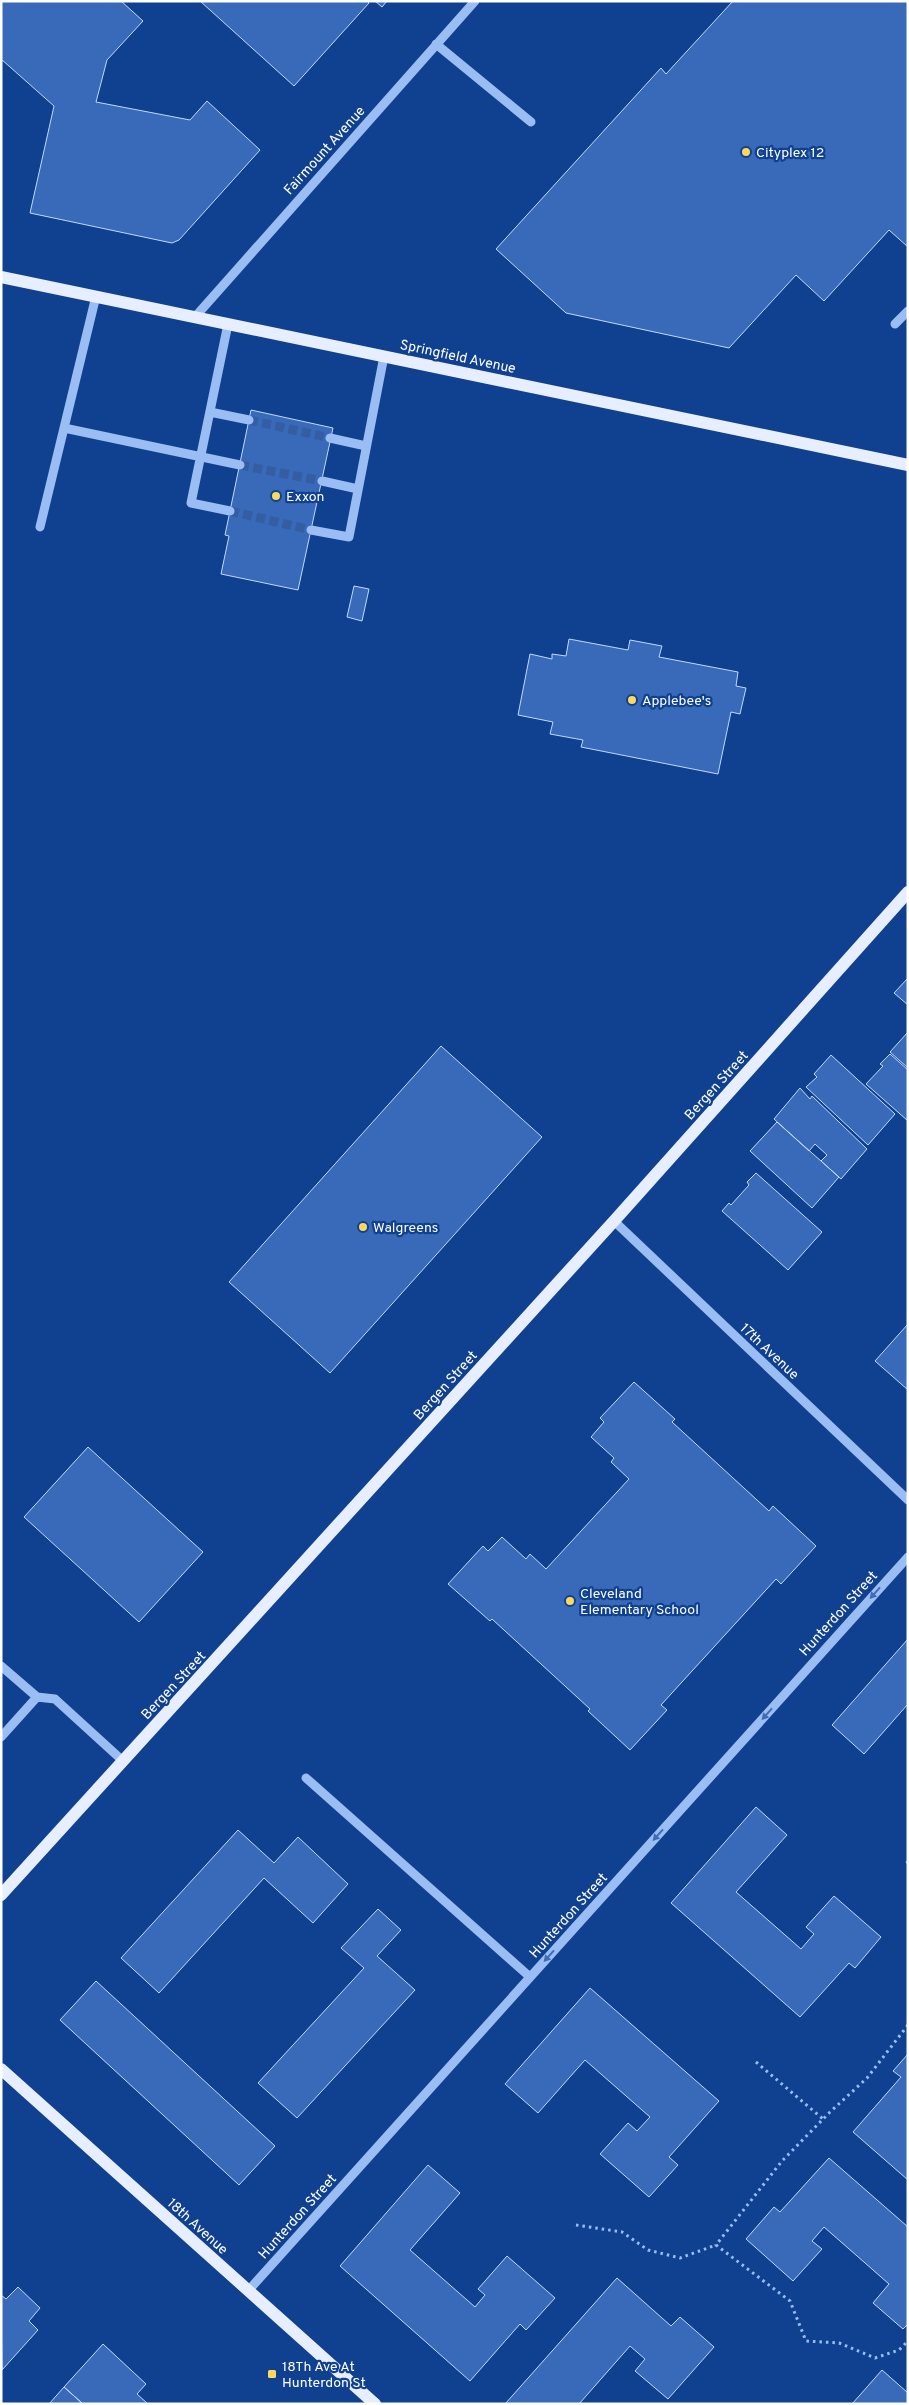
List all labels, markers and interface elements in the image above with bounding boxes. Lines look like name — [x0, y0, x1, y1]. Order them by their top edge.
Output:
street label: Fairmount Avenue — [281, 103, 369, 199]
place label: Cityplex 12 — [756, 145, 824, 162]
marker: Cityplex 12 — [740, 146, 752, 158]
street label: Springfield Avenue — [398, 337, 517, 378]
place label: Exxon — [286, 489, 325, 506]
marker: Exxon — [270, 490, 282, 502]
place label: Applebee's — [642, 693, 711, 710]
marker: Applebee's — [626, 694, 638, 706]
street label: Bergen Street — [682, 1048, 753, 1124]
place label: Walgreens — [373, 1220, 438, 1237]
marker: Walgreens — [357, 1221, 369, 1233]
street label: 17th Avenue — [736, 1320, 802, 1384]
street label: Bergen Street — [411, 1348, 482, 1424]
street label: Hunterdon Street — [796, 1568, 882, 1660]
place label: Cleveland Elementary School — [580, 1586, 699, 1619]
one-way arrow — [869, 1586, 881, 1598]
marker: Cleveland Elementary School — [564, 1595, 576, 1607]
street label: Bergen Street — [138, 1648, 210, 1724]
one-way arrow — [761, 1707, 773, 1719]
one-way arrow — [652, 1828, 664, 1840]
street label: Hunterdon Street — [526, 1870, 612, 1962]
one-way arrow — [544, 1949, 555, 1962]
street label: Hunterdon Street — [255, 2171, 341, 2263]
street label: 18th Avenue — [163, 2195, 231, 2259]
place label: 18Th Ave At Hunterdon St — [282, 2359, 366, 2392]
marker: 18Th Ave At Hunterdon St — [266, 2368, 278, 2380]

